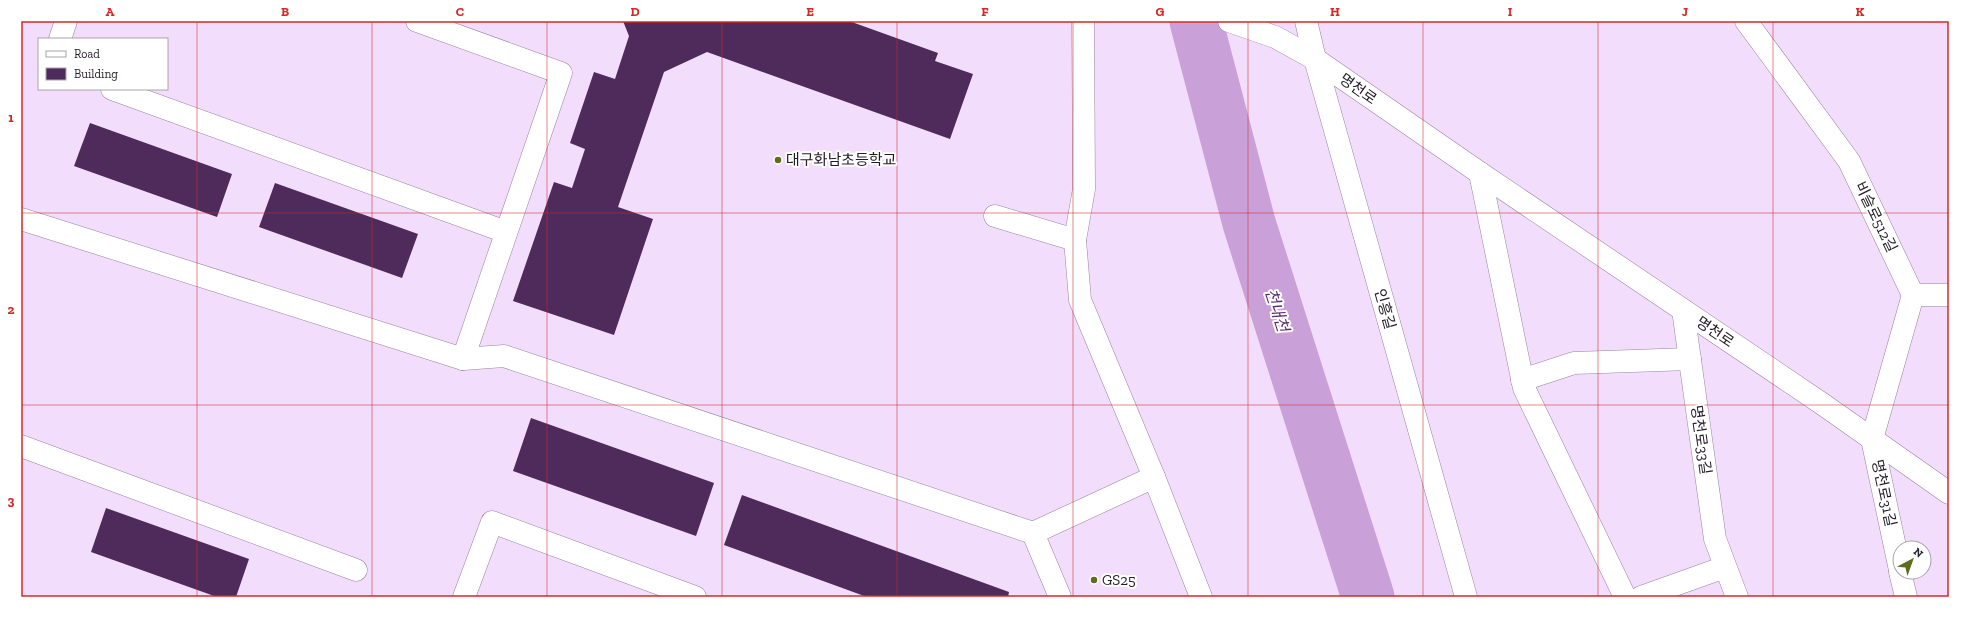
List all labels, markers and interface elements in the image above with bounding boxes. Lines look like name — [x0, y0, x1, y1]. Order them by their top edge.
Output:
text: A — [106, 4, 115, 19]
text: B — [281, 4, 289, 19]
text: C — [456, 4, 464, 19]
text: D — [630, 4, 640, 19]
text: E — [806, 4, 814, 19]
text: F — [981, 4, 989, 19]
text: G — [1156, 4, 1165, 19]
text: H — [1330, 4, 1340, 19]
text: I — [1508, 4, 1513, 19]
text: J — [1682, 4, 1688, 19]
text: K — [1856, 4, 1865, 19]
legend — [38, 38, 168, 90]
text: Road — [74, 47, 100, 61]
text: Building — [74, 67, 118, 81]
street label: 명천로 — [1336, 70, 1380, 108]
text: 1 — [8, 110, 14, 125]
place label: 대구화남초등학교 — [786, 151, 896, 169]
marker: 대구화남초등학교 — [773, 155, 783, 165]
street label: 비슬로512길 — [1851, 179, 1901, 255]
water label: 천내천 — [1261, 286, 1294, 336]
street label: 인흥길 — [1371, 287, 1399, 331]
text: 2 — [8, 302, 15, 317]
street label: 명천로 — [1693, 313, 1737, 351]
street label: 명천로33길 — [1687, 404, 1715, 476]
street label: 명천로31길 — [1868, 458, 1900, 528]
text: 3 — [8, 493, 15, 508]
north arrow — [1892, 540, 1932, 580]
text: N — [1911, 545, 1926, 561]
place label: GS25 — [1102, 571, 1136, 589]
marker: GS25 — [1089, 575, 1099, 585]

